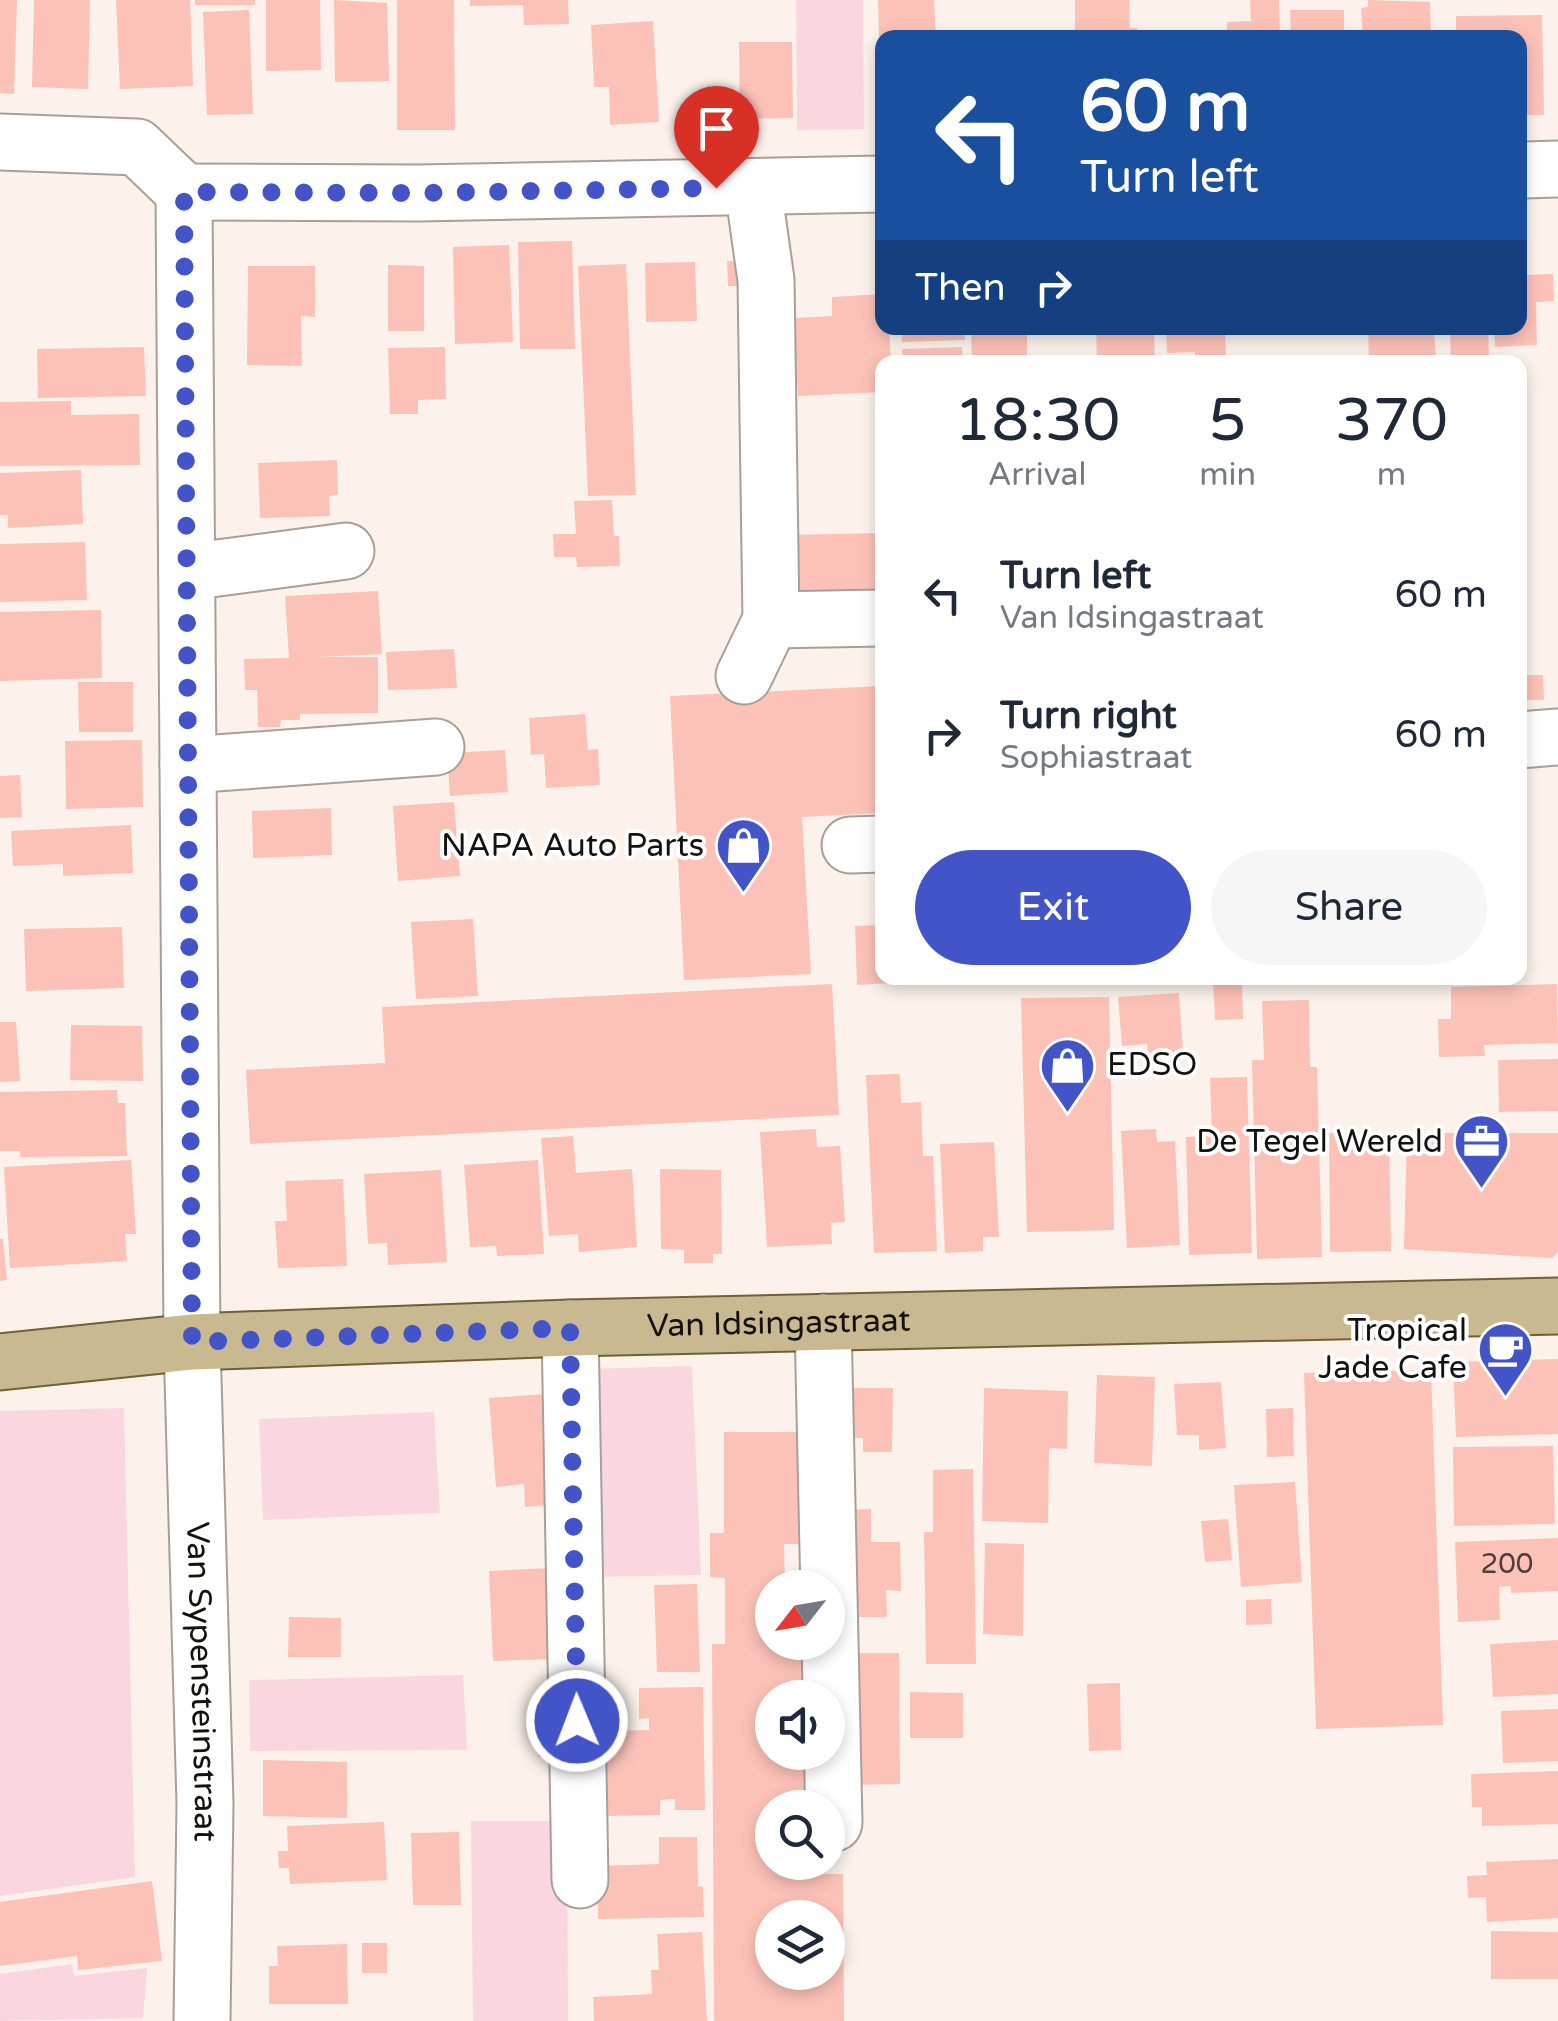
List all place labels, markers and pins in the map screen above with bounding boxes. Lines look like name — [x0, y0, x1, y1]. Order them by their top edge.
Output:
pin — [674, 86, 759, 189]
shop icon: NAPA Auto Parts — [713, 816, 773, 895]
place label: NAPA Auto Parts — [441, 827, 704, 865]
shop icon: EDSO — [1038, 1035, 1098, 1114]
place label: EDSO — [1107, 1046, 1197, 1084]
office icon: De Tegel Wereld — [1452, 1112, 1512, 1191]
place label: De Tegel Wereld — [1196, 1123, 1443, 1161]
place label: Tropical Jade Cafe — [1318, 1312, 1467, 1387]
cafe icon: Tropical Jade Cafe — [1476, 1319, 1536, 1398]

